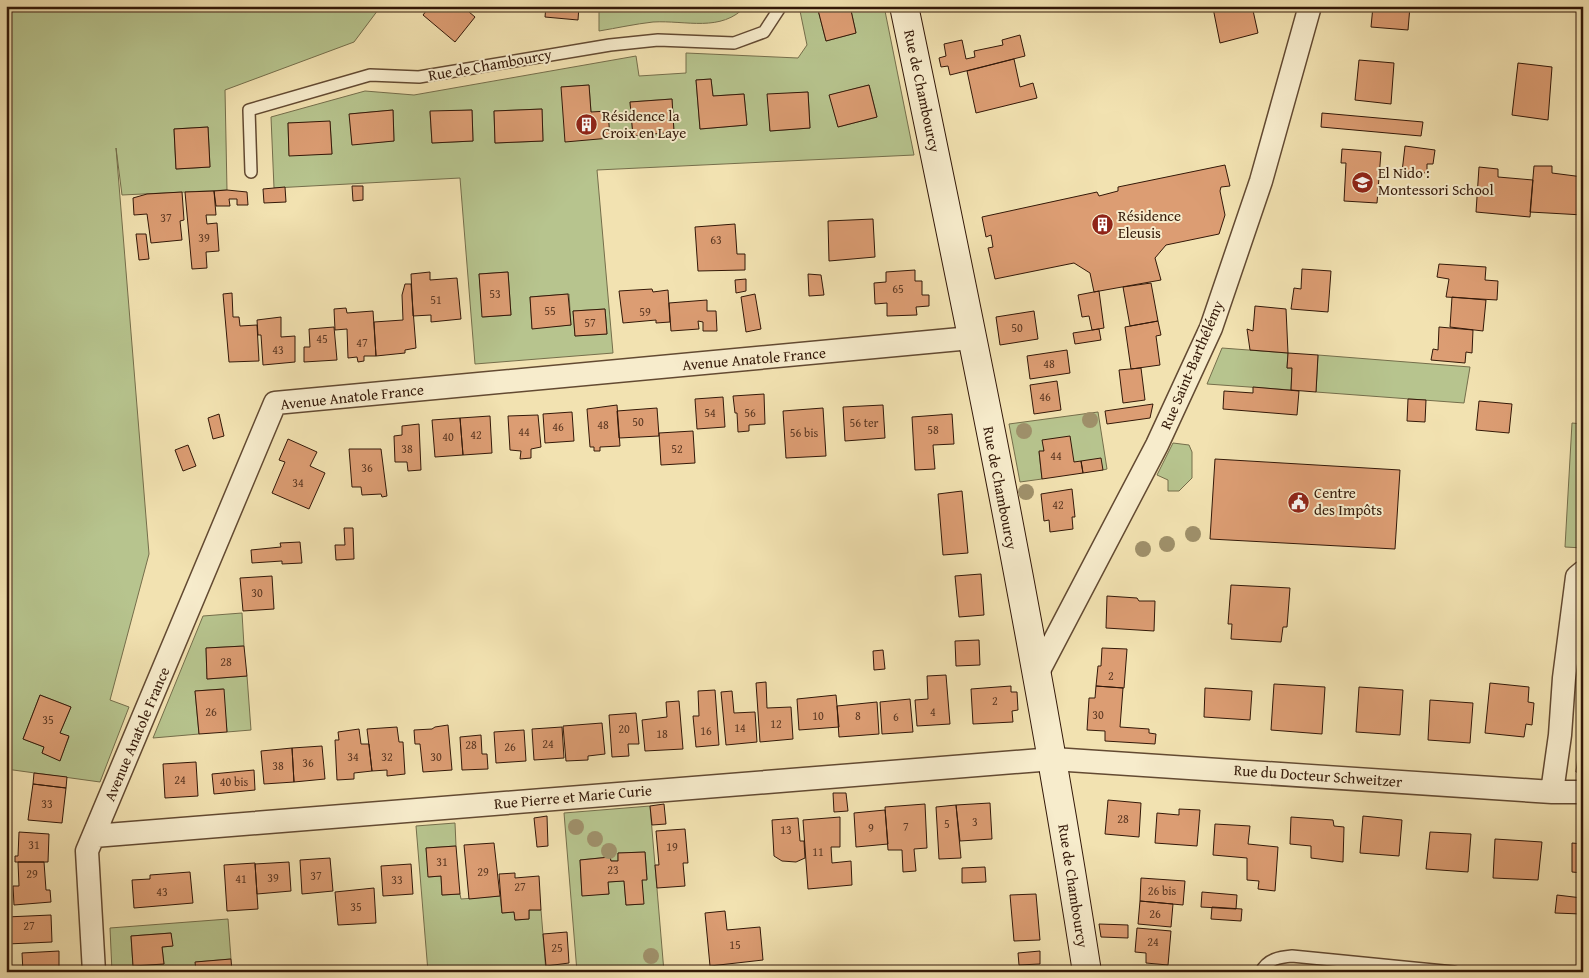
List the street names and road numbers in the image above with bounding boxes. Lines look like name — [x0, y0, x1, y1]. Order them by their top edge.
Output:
street label: Rue de Chambourcy — [899, 28, 946, 155]
street label: Rue de Chambourcy — [427, 43, 554, 86]
street label: Rue Saint-Barthélémy — [1155, 297, 1228, 432]
street label: Avenue Anatole France — [681, 342, 827, 375]
street label: Avenue Anatole France — [279, 379, 425, 414]
street label: Rue de Chambourcy — [978, 425, 1023, 552]
street label: Avenue Anatole France — [99, 663, 174, 804]
street label: Rue du Docteur Schweitzer — [1233, 759, 1403, 792]
street label: Rue Pierre et Marie Curie — [493, 779, 653, 814]
street label: Rue de Chambourcy — [1053, 823, 1094, 950]

